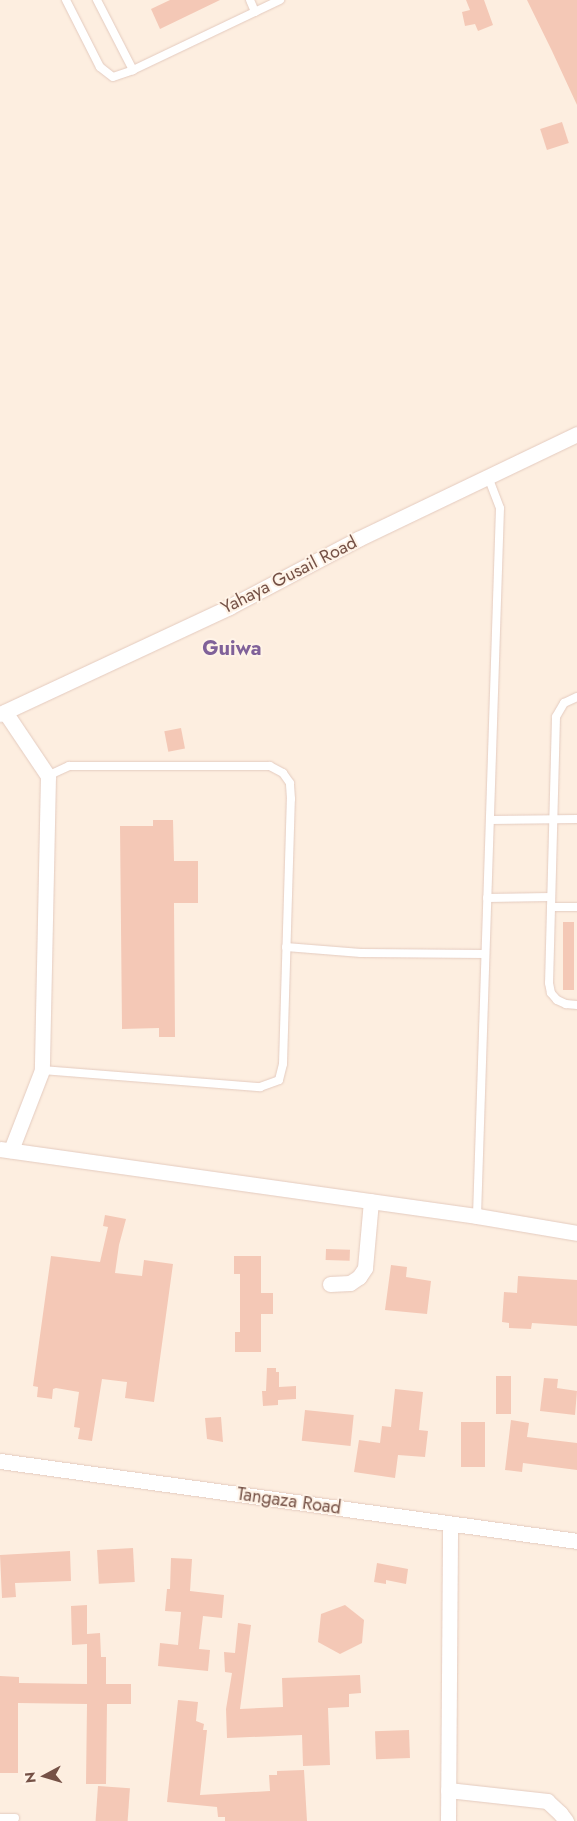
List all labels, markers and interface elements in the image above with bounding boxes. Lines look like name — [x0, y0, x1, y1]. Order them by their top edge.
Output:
street label: Yahaya Gusail Road — [218, 531, 360, 619]
district label: Guiwa — [202, 636, 262, 660]
street label: Tangaza Road — [236, 1483, 342, 1519]
north arrow — [20, 1751, 70, 1801]
text: N — [20, 1771, 41, 1784]

